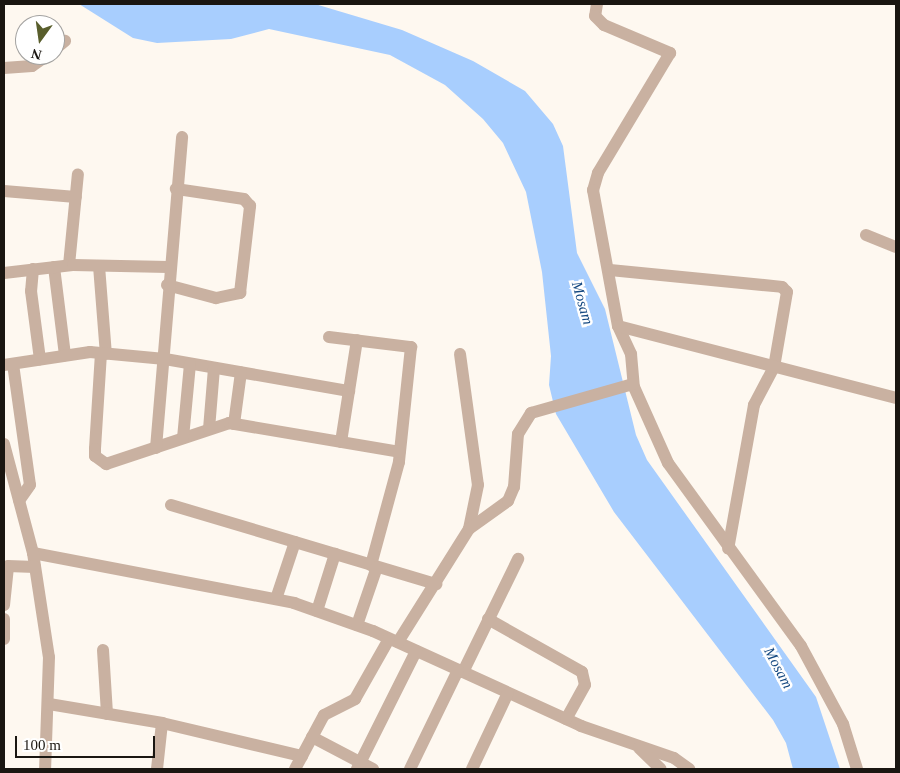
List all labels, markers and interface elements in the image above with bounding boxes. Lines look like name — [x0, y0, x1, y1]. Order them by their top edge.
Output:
north arrow — [15, 15, 65, 65]
text: N — [30, 46, 43, 63]
water label: Mosam — [567, 279, 597, 327]
water label: Mosam — [760, 644, 796, 692]
scale bar — [18, 726, 158, 758]
text: 100 m — [23, 737, 61, 753]

